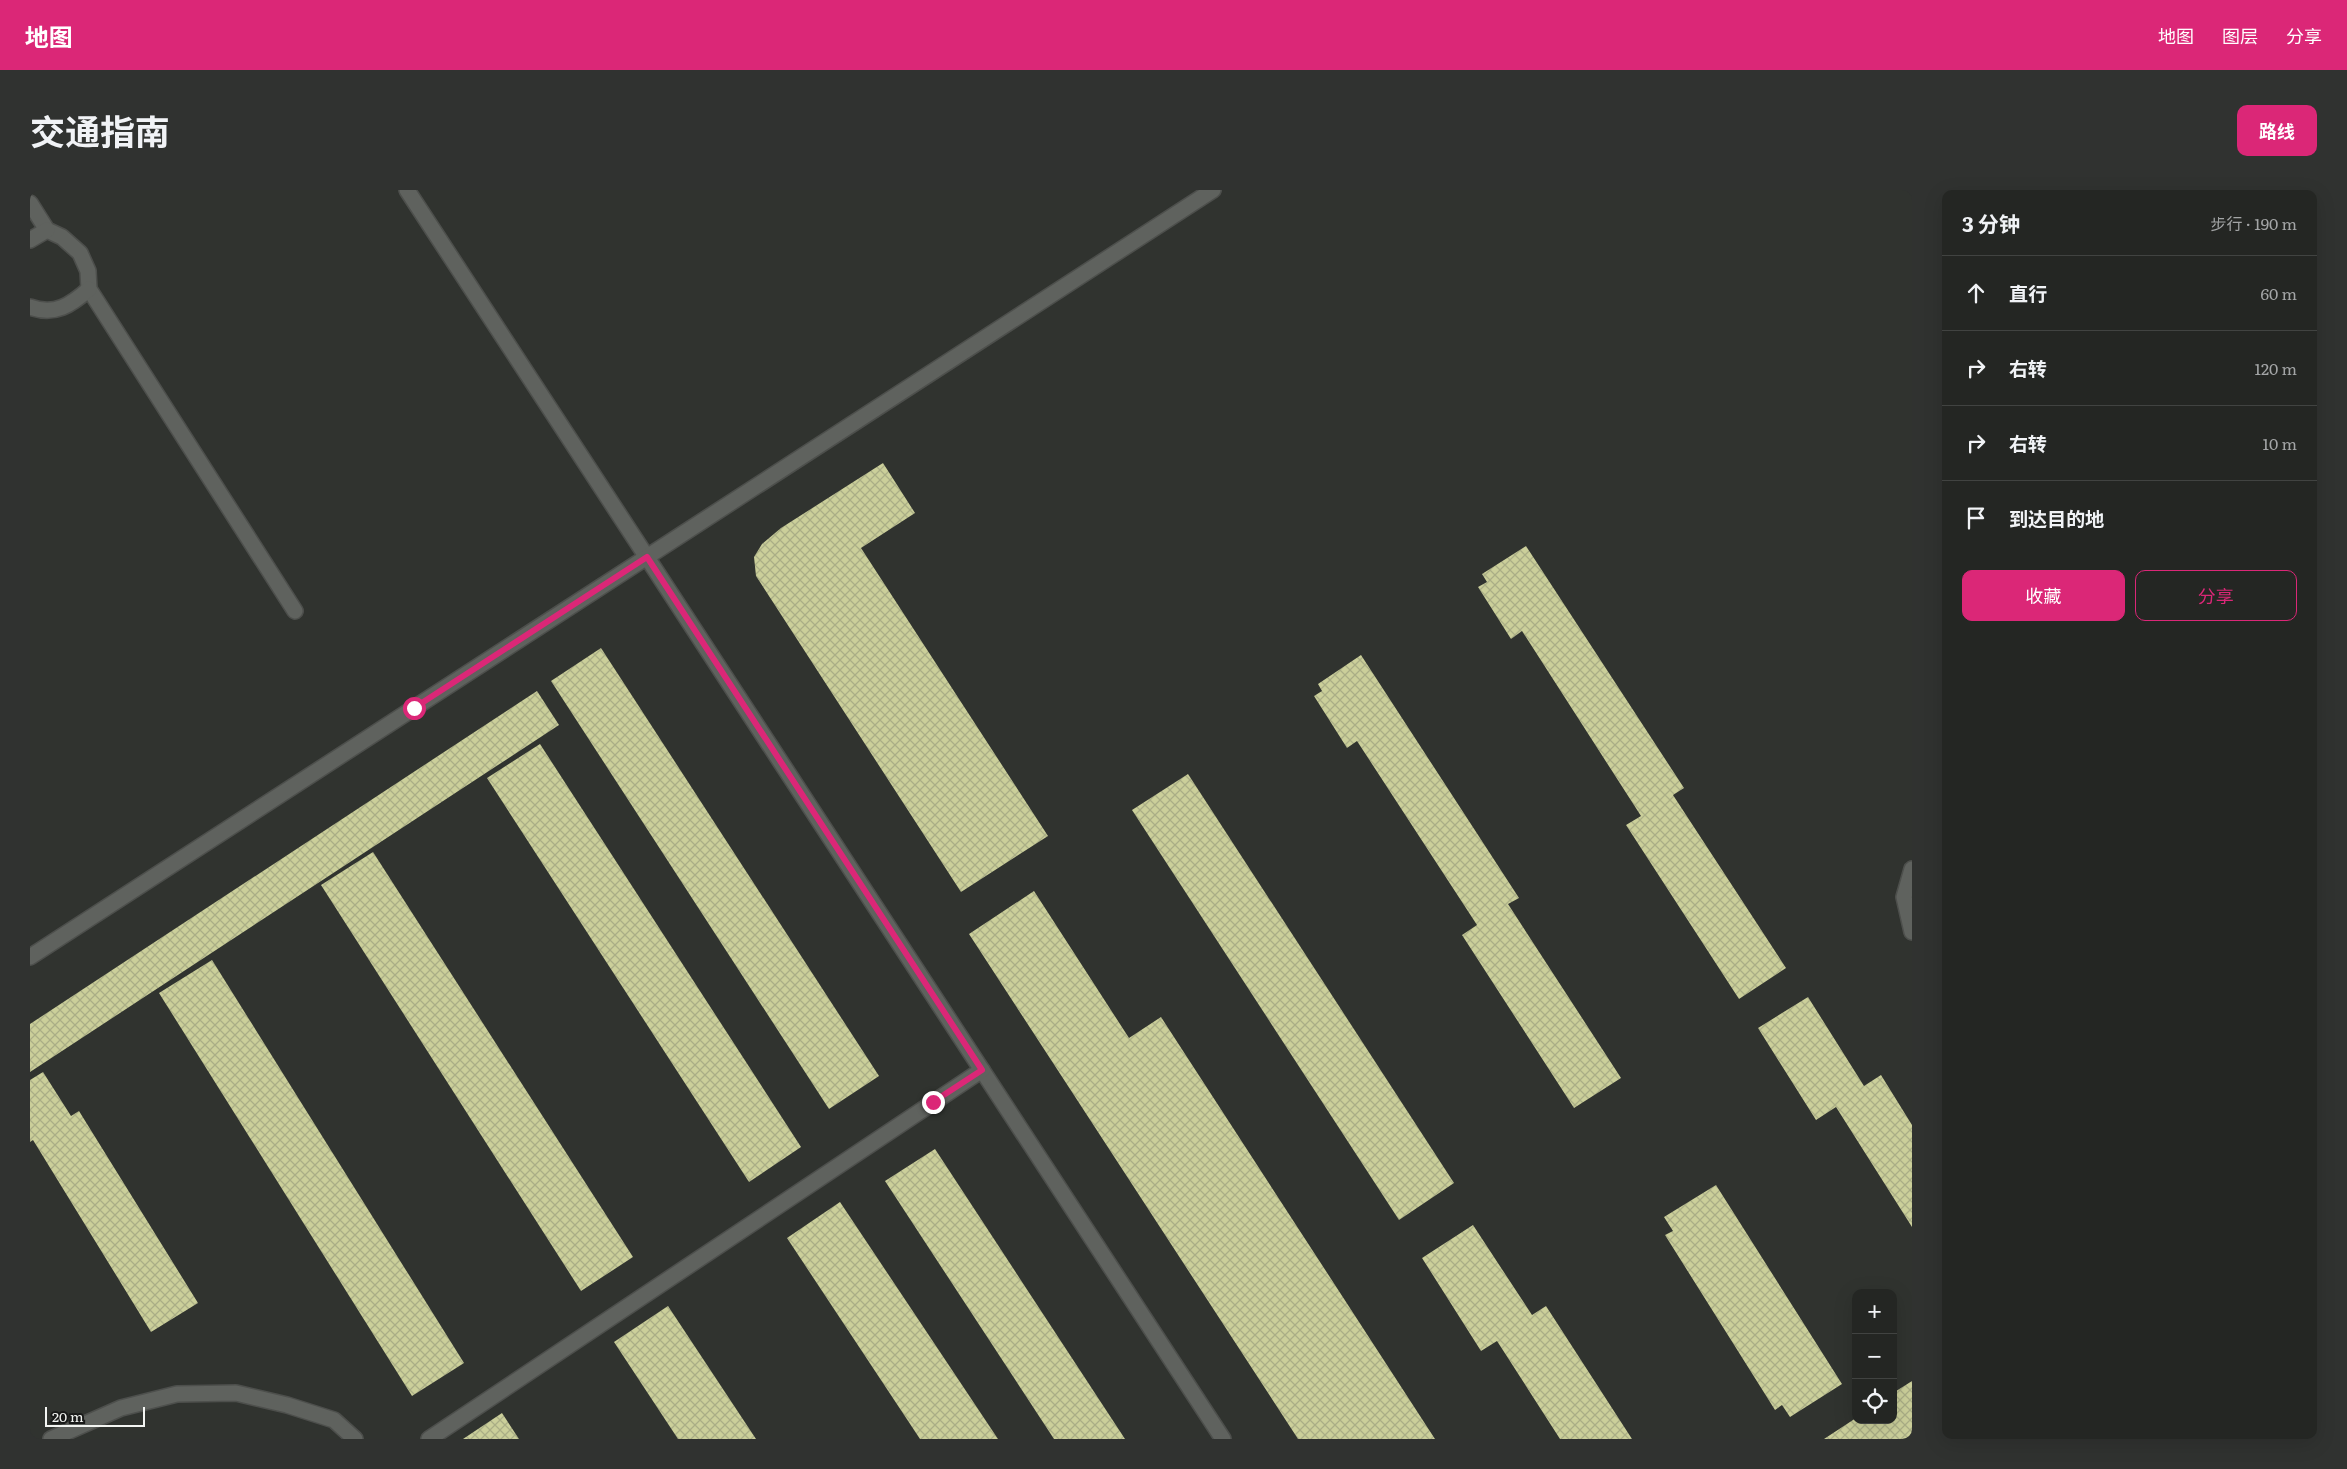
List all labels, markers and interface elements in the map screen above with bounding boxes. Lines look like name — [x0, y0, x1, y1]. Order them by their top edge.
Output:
text: 地图 — [25, 18, 73, 53]
text: 地图 — [2158, 22, 2194, 49]
text: 图层 — [2222, 22, 2258, 49]
text: 分享 — [2286, 22, 2322, 49]
text: 交通指南 — [30, 104, 170, 156]
button: 路线 — [2237, 105, 2317, 156]
text: 3 分钟 — [1962, 207, 2020, 238]
text: 步行 · 190 m — [2210, 211, 2297, 235]
icon: ahead — [1962, 279, 1990, 307]
text: 直行 — [2009, 279, 2047, 307]
text: 60 m — [2260, 281, 2297, 305]
icon: right — [1962, 354, 1990, 382]
text: 右转 — [2009, 354, 2047, 382]
text: 120 m — [2254, 356, 2297, 380]
icon: right — [1962, 429, 1990, 457]
text: 右转 — [2009, 429, 2047, 457]
text: 10 m — [2263, 431, 2297, 455]
icon: arrive — [1962, 504, 1990, 532]
text: 到达目的地 — [2009, 504, 2104, 532]
button: 收藏 — [1962, 570, 2125, 621]
button: 分享 — [2135, 570, 2297, 621]
route start — [403, 697, 426, 720]
route end — [922, 1091, 945, 1114]
map controls — [1852, 1289, 1897, 1424]
button: + — [1852, 1289, 1897, 1334]
button: − — [1852, 1334, 1897, 1379]
button: locate — [1852, 1379, 1897, 1424]
scale bar — [45, 1404, 145, 1427]
text: 20 m — [52, 1406, 84, 1426]

